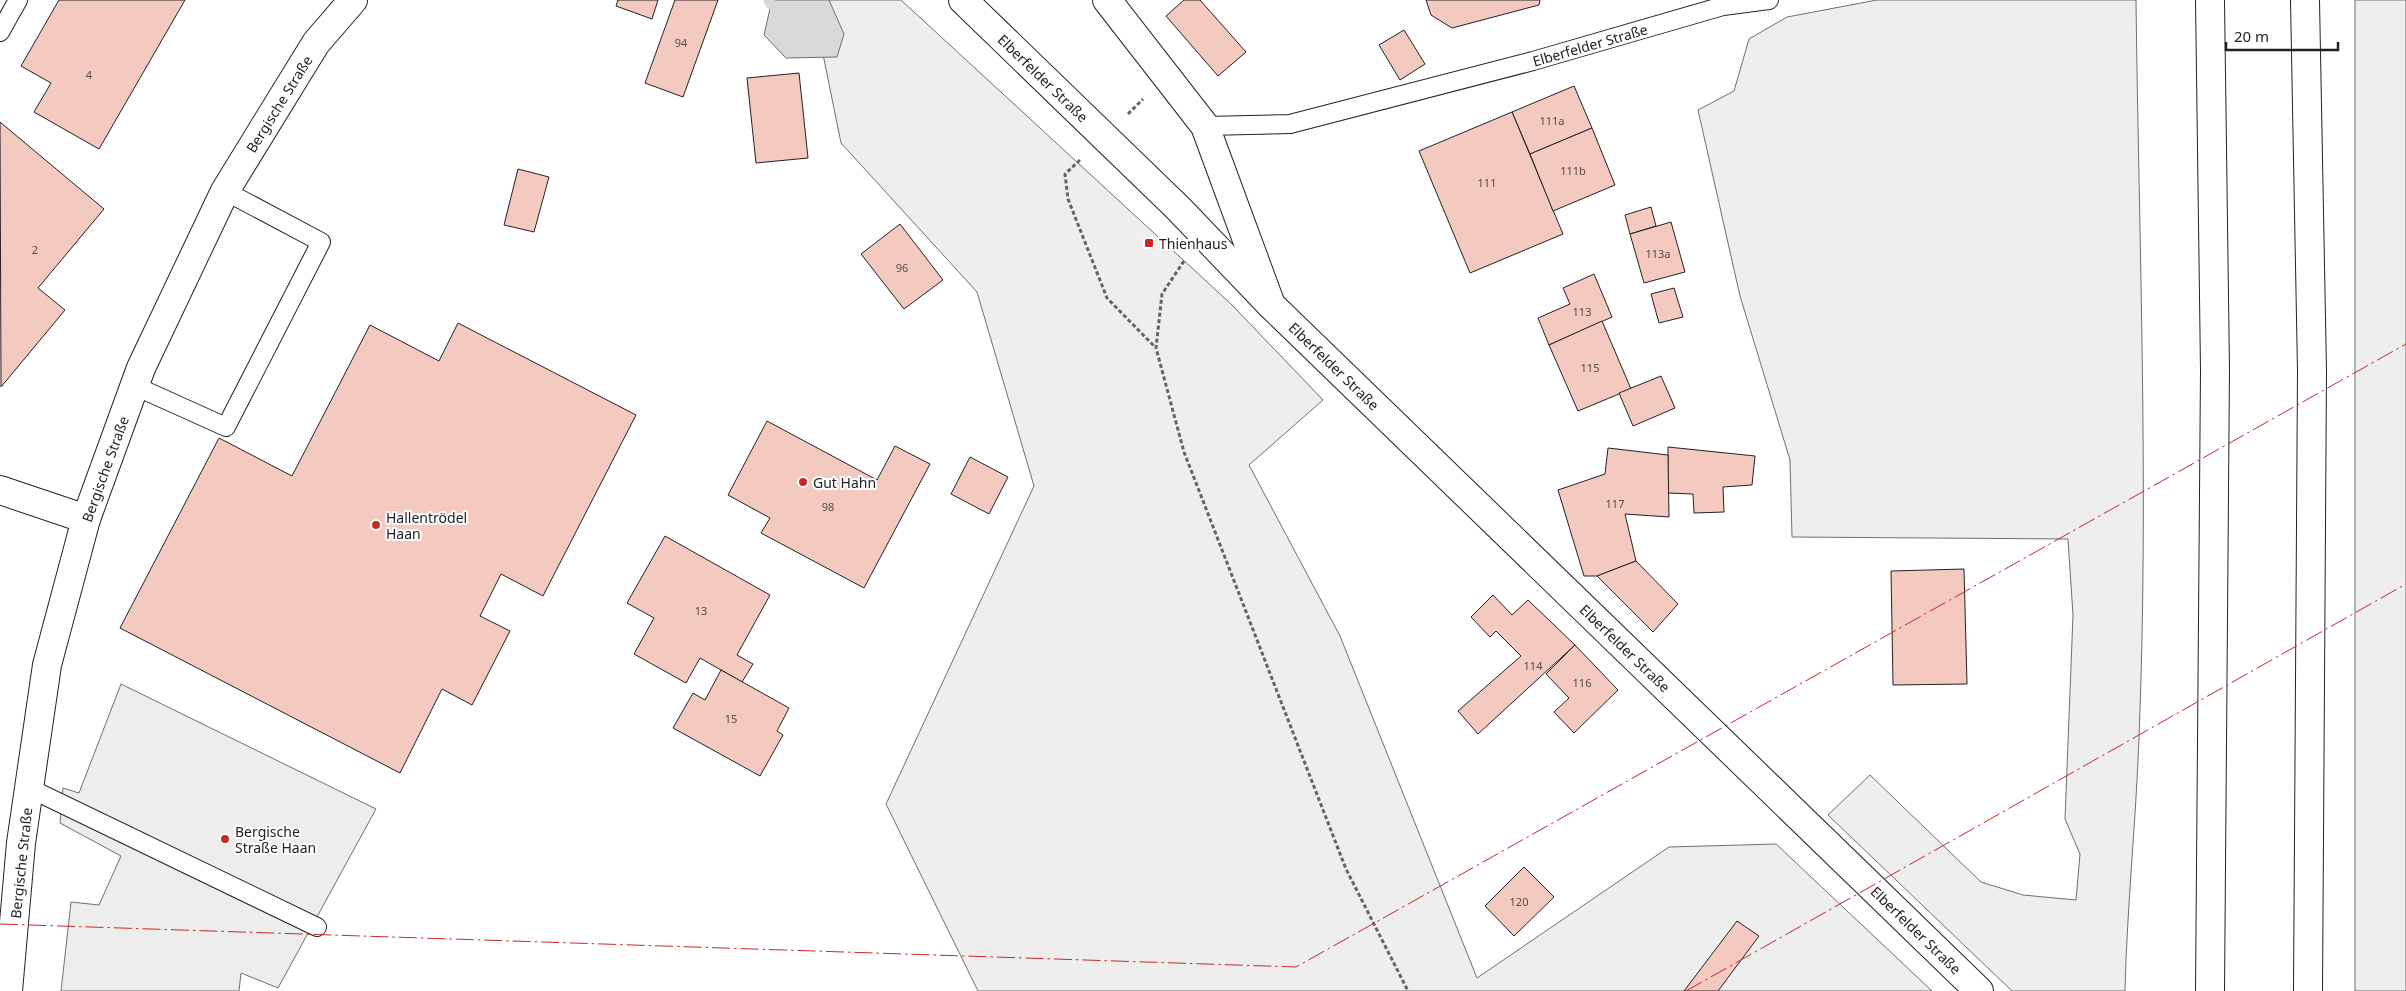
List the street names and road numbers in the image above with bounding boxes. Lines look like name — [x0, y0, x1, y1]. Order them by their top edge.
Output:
street label: Elberfelder Straße — [1530, 19, 1650, 71]
street label: Elberfelder Straße — [994, 30, 1092, 126]
street label: Bergische Straße — [241, 52, 317, 156]
street label: Elberfelder Straße — [1285, 318, 1383, 414]
street label: Bergische Straße — [77, 413, 133, 525]
street label: Elberfelder Straße — [1576, 600, 1674, 696]
street label: Bergische Straße — [6, 807, 36, 919]
street label: Elberfelder Straße — [1867, 882, 1965, 978]

